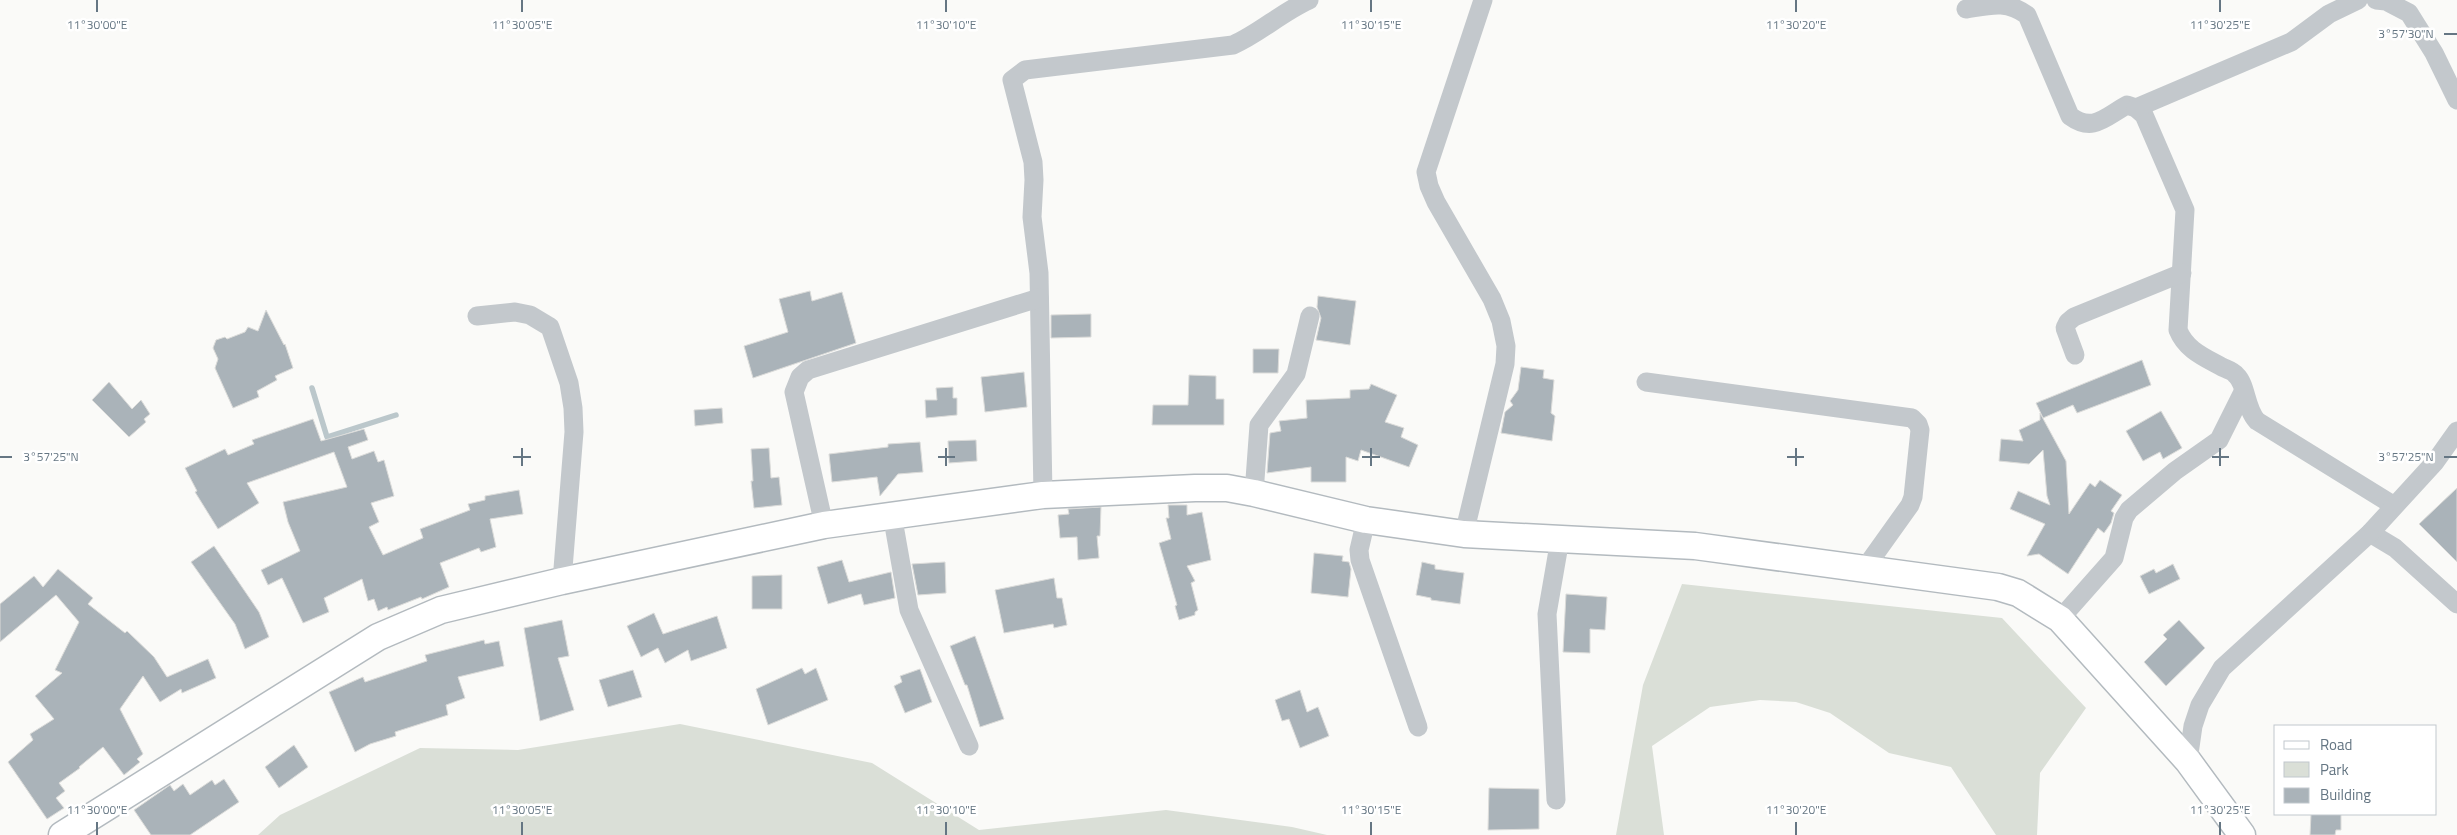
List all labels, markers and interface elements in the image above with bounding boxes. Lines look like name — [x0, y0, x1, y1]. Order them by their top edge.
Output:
text: 11°30'00"E — [67, 15, 128, 34]
text: 11°30'05"E — [492, 15, 553, 34]
text: 11°30'10"E — [916, 15, 977, 34]
text: 11°30'15"E — [1341, 15, 1402, 34]
text: 11°30'20"E — [1766, 15, 1827, 34]
text: 11°30'25"E — [2190, 15, 2251, 34]
text: 3°57'30"N — [2378, 24, 2434, 43]
text: 3°57'25"N — [23, 447, 79, 466]
text: 3°57'25"N — [2378, 447, 2434, 466]
legend — [2274, 725, 2437, 815]
text: Road — [2320, 733, 2352, 756]
text: Park — [2320, 758, 2349, 781]
text: Building — [2320, 783, 2371, 806]
text: 11°30'00"E — [67, 800, 128, 819]
text: 11°30'05"E — [492, 800, 553, 819]
text: 11°30'10"E — [916, 800, 977, 819]
text: 11°30'15"E — [1341, 800, 1402, 819]
text: 11°30'20"E — [1766, 800, 1827, 819]
text: 11°30'25"E — [2190, 800, 2251, 819]

